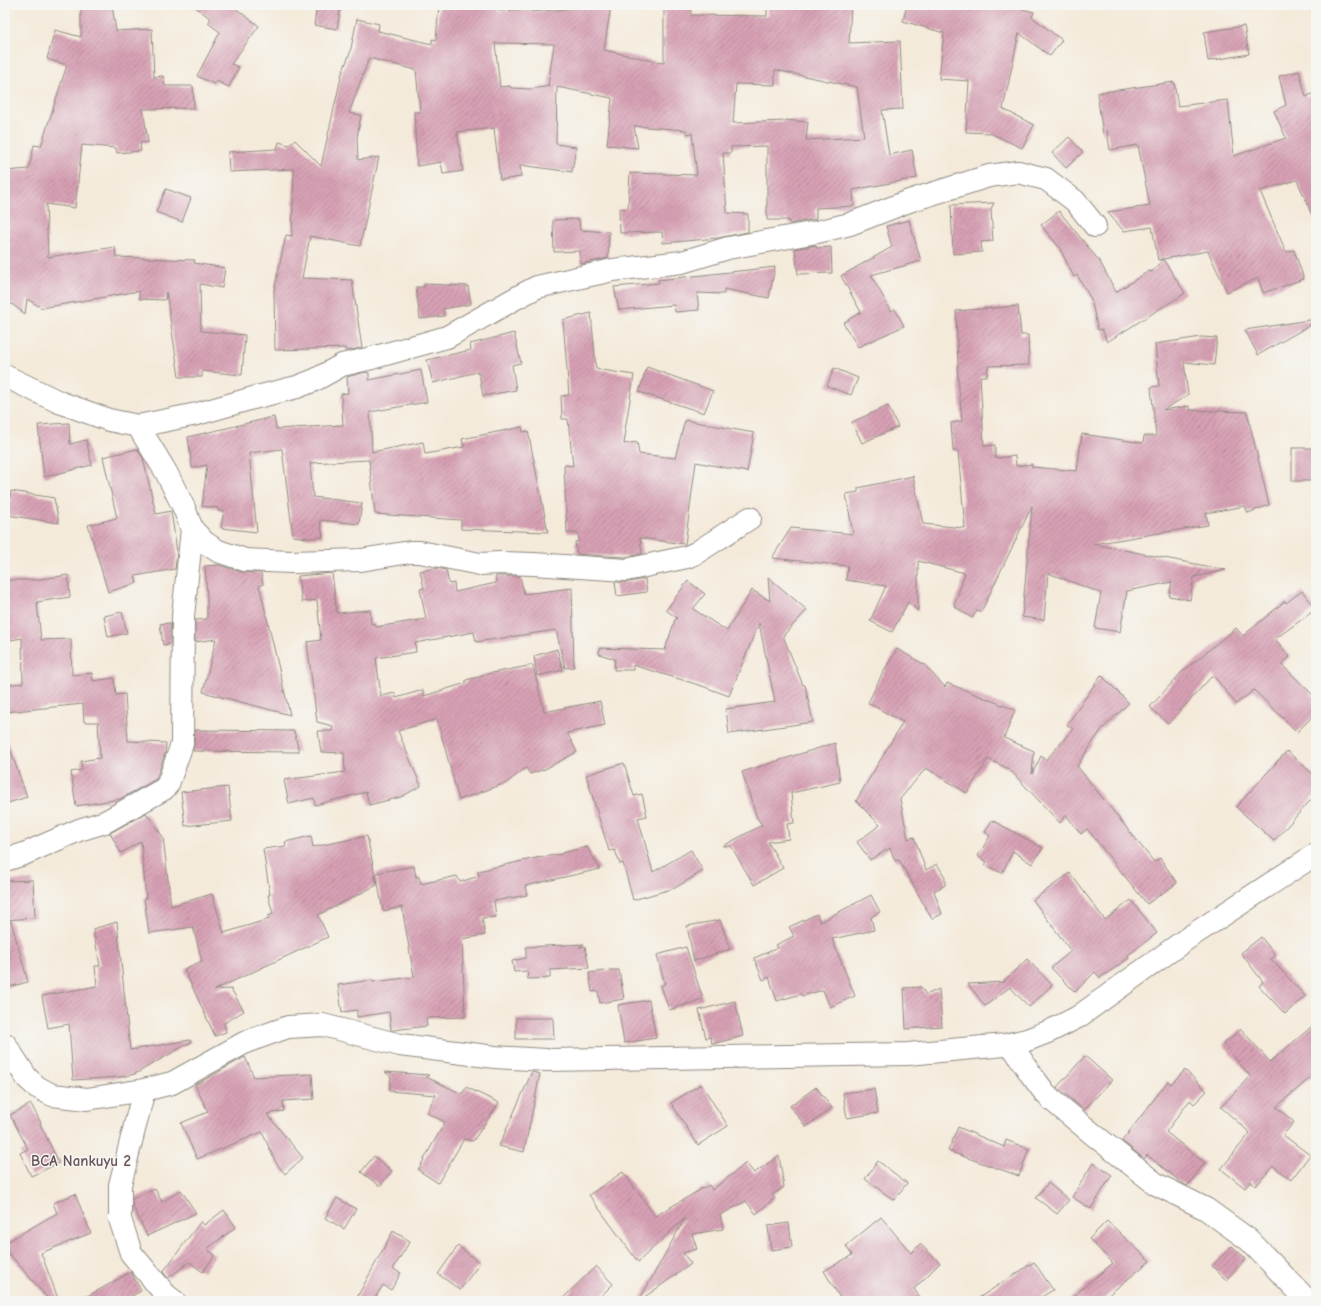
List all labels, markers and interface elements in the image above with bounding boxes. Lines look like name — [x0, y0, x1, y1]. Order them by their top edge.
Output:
district label: BCA Nankuyu 2 — [31, 1152, 131, 1170]

